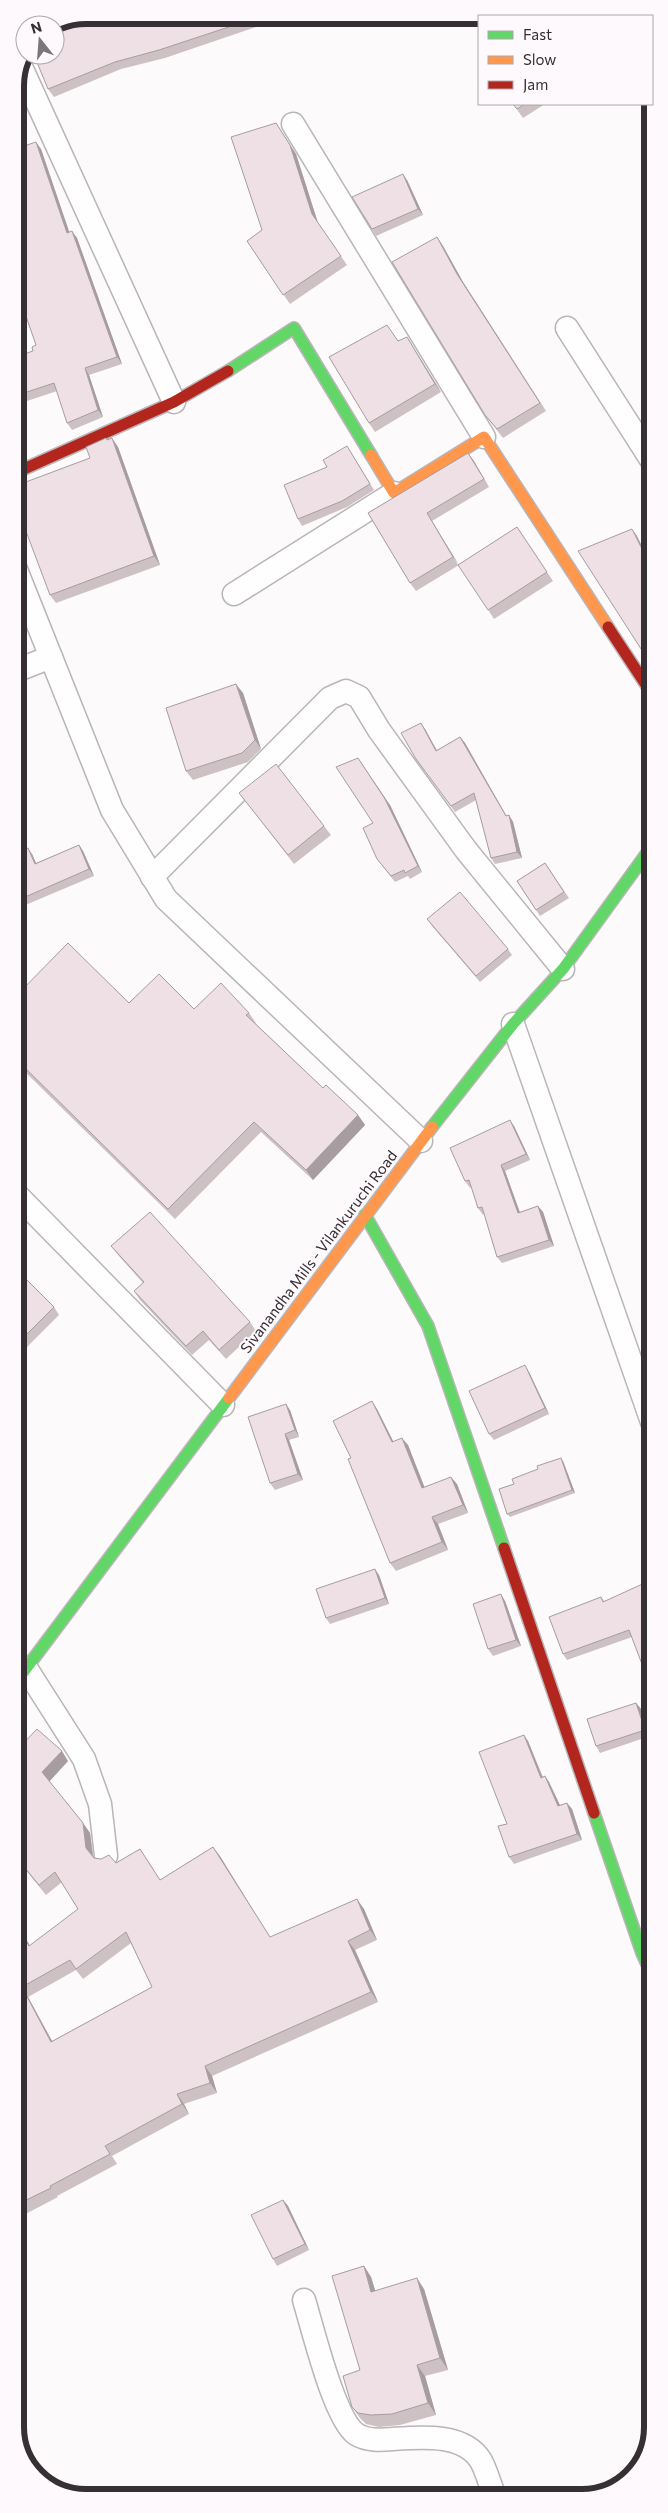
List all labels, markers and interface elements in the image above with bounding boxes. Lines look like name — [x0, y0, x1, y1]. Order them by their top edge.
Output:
north arrow — [15, 15, 65, 65]
legend — [478, 15, 653, 105]
text: N — [29, 17, 44, 37]
text: Fast — [523, 25, 552, 43]
text: Slow — [523, 50, 556, 68]
text: Jam — [523, 75, 548, 93]
street label: Sivanandha Mills - Vilankuruchi Road — [236, 1147, 400, 1356]

